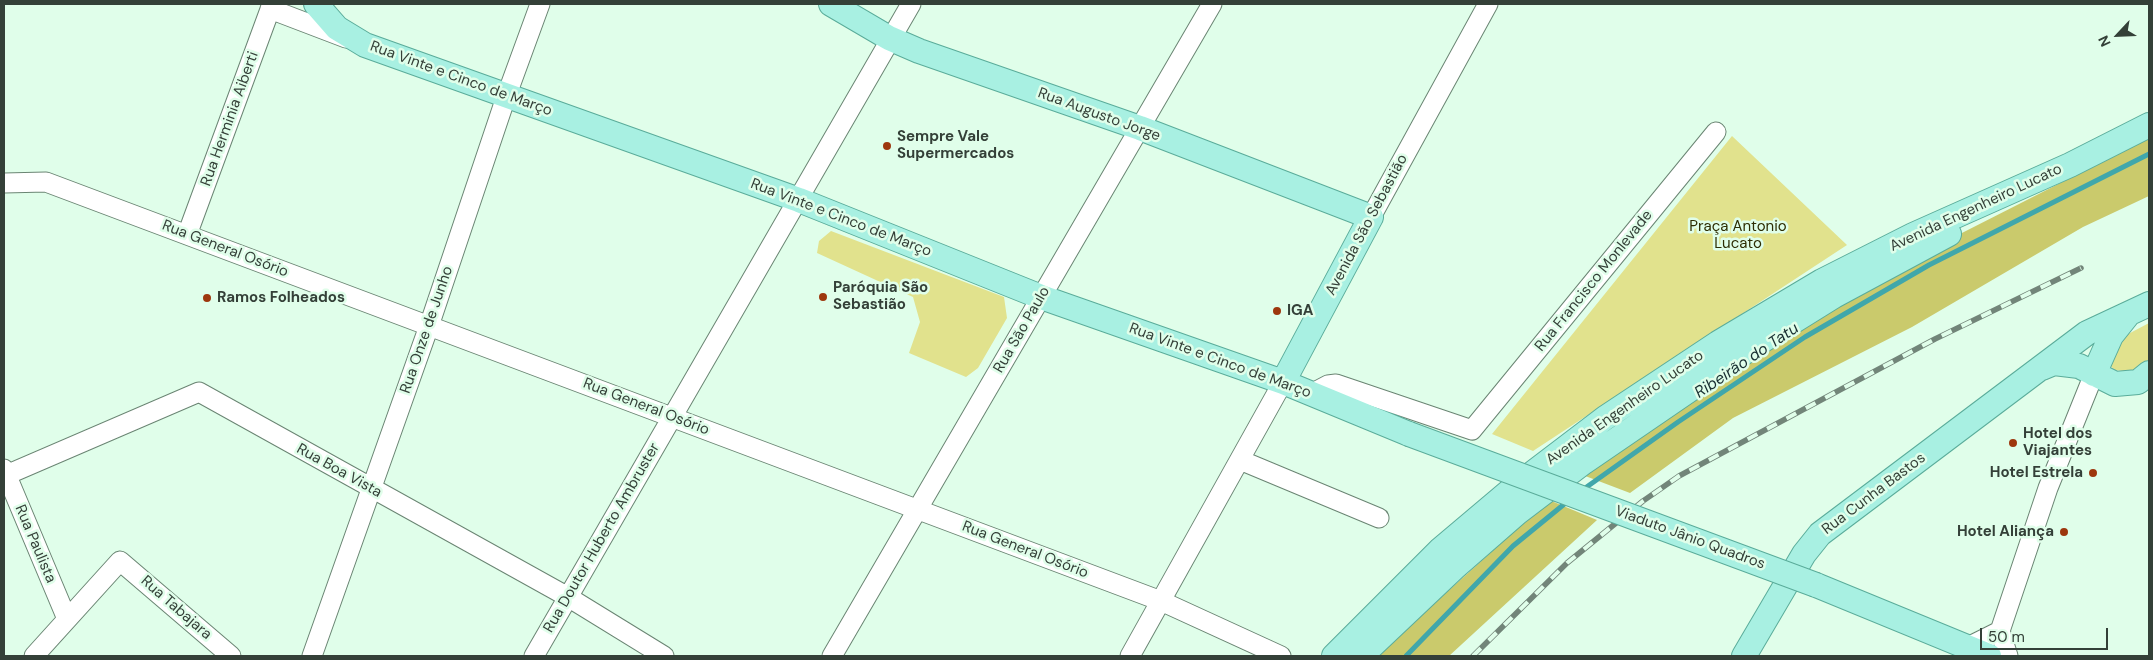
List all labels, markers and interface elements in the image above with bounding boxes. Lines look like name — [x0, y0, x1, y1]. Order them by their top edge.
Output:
north arrow — [2093, 10, 2143, 60]
text: N — [2094, 33, 2115, 50]
street label: Rua Vinte e Cinco de Março — [367, 38, 555, 120]
street label: Rua Herminia Aiberti — [197, 49, 263, 189]
street label: Rua Augusto Jorge — [1035, 84, 1163, 146]
place label: Sempre Vale Supermercados — [897, 128, 1014, 163]
marker: Sempre Vale Supermercados — [881, 140, 893, 152]
street label: Avenida São Sebastião — [1322, 151, 1412, 299]
street label: Avenida Engenheiro Lucato — [1887, 160, 2065, 256]
street label: Rua Vinte e Cinco de Março — [748, 175, 934, 261]
street label: Rua Francisco Monlevade — [1531, 207, 1657, 355]
street label: Rua General Osório — [159, 217, 291, 281]
park label: Praça Antonio Lucato — [1689, 218, 1787, 253]
street label: Rua Onze de Junho — [397, 264, 457, 396]
place label: Paróquia São Sebastião — [833, 279, 928, 314]
street label: Rua São Paulo — [990, 284, 1054, 376]
place label: Ramos Folheados — [217, 289, 345, 307]
marker: Paróquia São Sebastião — [817, 291, 829, 303]
marker: Ramos Folheados — [201, 292, 213, 304]
place label: IGA — [1287, 302, 1313, 320]
marker: IGA — [1271, 305, 1283, 317]
water label: Ribeirão do Tatu — [1691, 319, 1803, 403]
street label: Rua Vinte e Cinco de Março — [1126, 320, 1314, 402]
street label: Avenida Engenheiro Lucato — [1543, 347, 1707, 469]
street label: Rua General Osório — [580, 375, 712, 439]
place label: Hotel dos Viajantes — [2023, 425, 2092, 460]
marker: Hotel dos Viajantes — [2007, 437, 2019, 449]
street label: Rua Boa Vista — [293, 440, 385, 502]
street label: Rua Doutor Huberto Ambruster — [540, 440, 664, 636]
street label: Rua Cunha Bastos — [1819, 449, 1929, 539]
place label: Hotel Estrela — [1990, 464, 2083, 482]
marker: Hotel Estrela — [2087, 467, 2099, 479]
street label: Rua Paulista — [11, 502, 59, 586]
street label: Viaduto Jânio Quadros — [1612, 502, 1768, 574]
street label: Rua General Osório — [959, 518, 1091, 582]
place label: Hotel Aliança — [1957, 523, 2054, 541]
marker: Hotel Aliança — [2058, 526, 2070, 538]
street label: Rua Tabajara — [137, 572, 215, 644]
scale bar — [1983, 618, 2110, 650]
text: 50 m — [1988, 627, 2025, 647]

